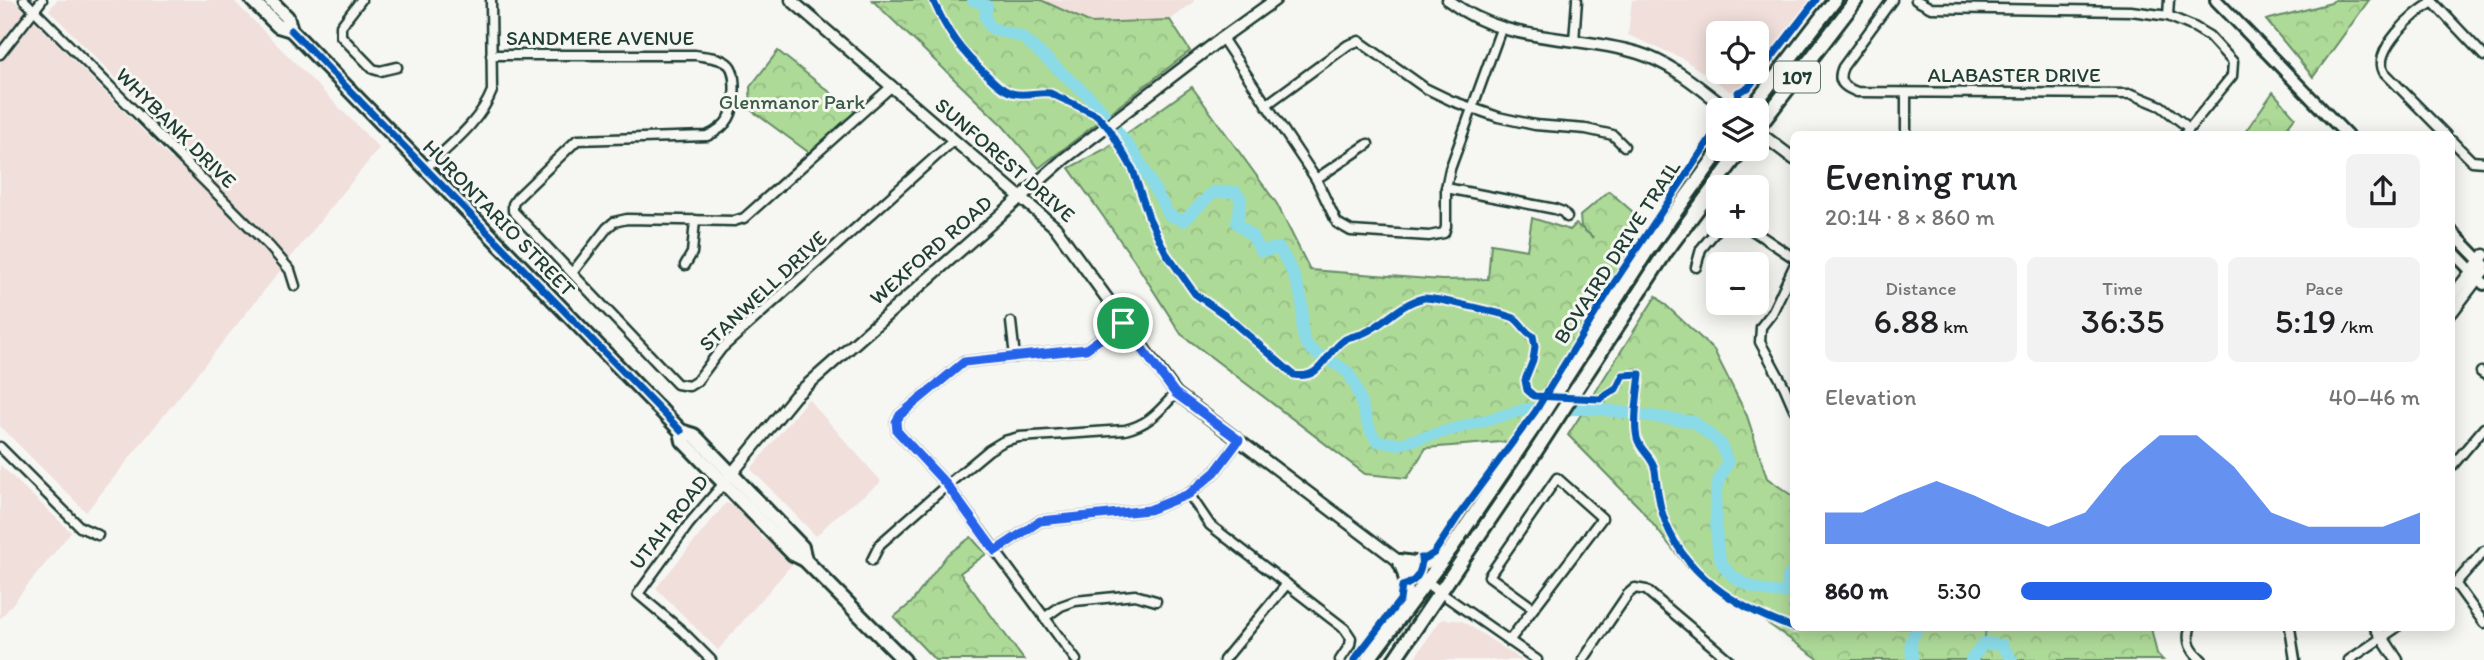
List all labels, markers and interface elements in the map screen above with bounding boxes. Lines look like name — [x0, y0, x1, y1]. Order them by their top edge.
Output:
map controls — [1706, 21, 1769, 315]
button: locate — [1706, 21, 1769, 84]
street label: SANDMERE AVENUE — [506, 25, 694, 50]
road number: 107 — [1774, 61, 1820, 92]
street label: WHYBANK DRIVE — [111, 62, 242, 193]
street label: ALABASTER DRIVE — [1927, 62, 2101, 87]
park label: Glenmanor Park — [719, 89, 865, 114]
street label: SUNFOREST DRIVE — [930, 92, 1081, 227]
button: layers — [1706, 98, 1769, 161]
street label: HURONTARIO STREET — [418, 134, 581, 301]
text: Evening run — [1825, 154, 2018, 200]
button: share — [2346, 154, 2420, 228]
street label: BOVAIRD DRIVE TRAIL — [1548, 155, 1685, 348]
button: + — [1706, 175, 1769, 238]
street label: WEXFORD ROAD — [864, 190, 997, 310]
text: 20:14 · 8 × 860 m — [1825, 203, 1995, 231]
street label: STANWELL DRIVE — [694, 225, 832, 356]
button: − — [1706, 252, 1769, 315]
text: Distance — [1885, 277, 1956, 300]
text: Time — [2102, 277, 2143, 300]
text: Pace — [2305, 277, 2343, 300]
pin — [1093, 293, 1153, 353]
text: 6.88 — [1873, 300, 1939, 342]
text: 36:35 — [2081, 300, 2164, 342]
text: 5:19 — [2275, 300, 2336, 342]
icon: arrive — [1104, 304, 1142, 342]
text: km — [1939, 315, 1968, 338]
text: /km — [2336, 315, 2374, 338]
text: Elevation — [1825, 383, 1916, 411]
text: 40–46 m — [2329, 383, 2420, 411]
street label: UTAH ROAD — [624, 469, 714, 574]
text: 860 m — [1825, 577, 1888, 605]
text: 5:30 — [1937, 577, 1981, 605]

